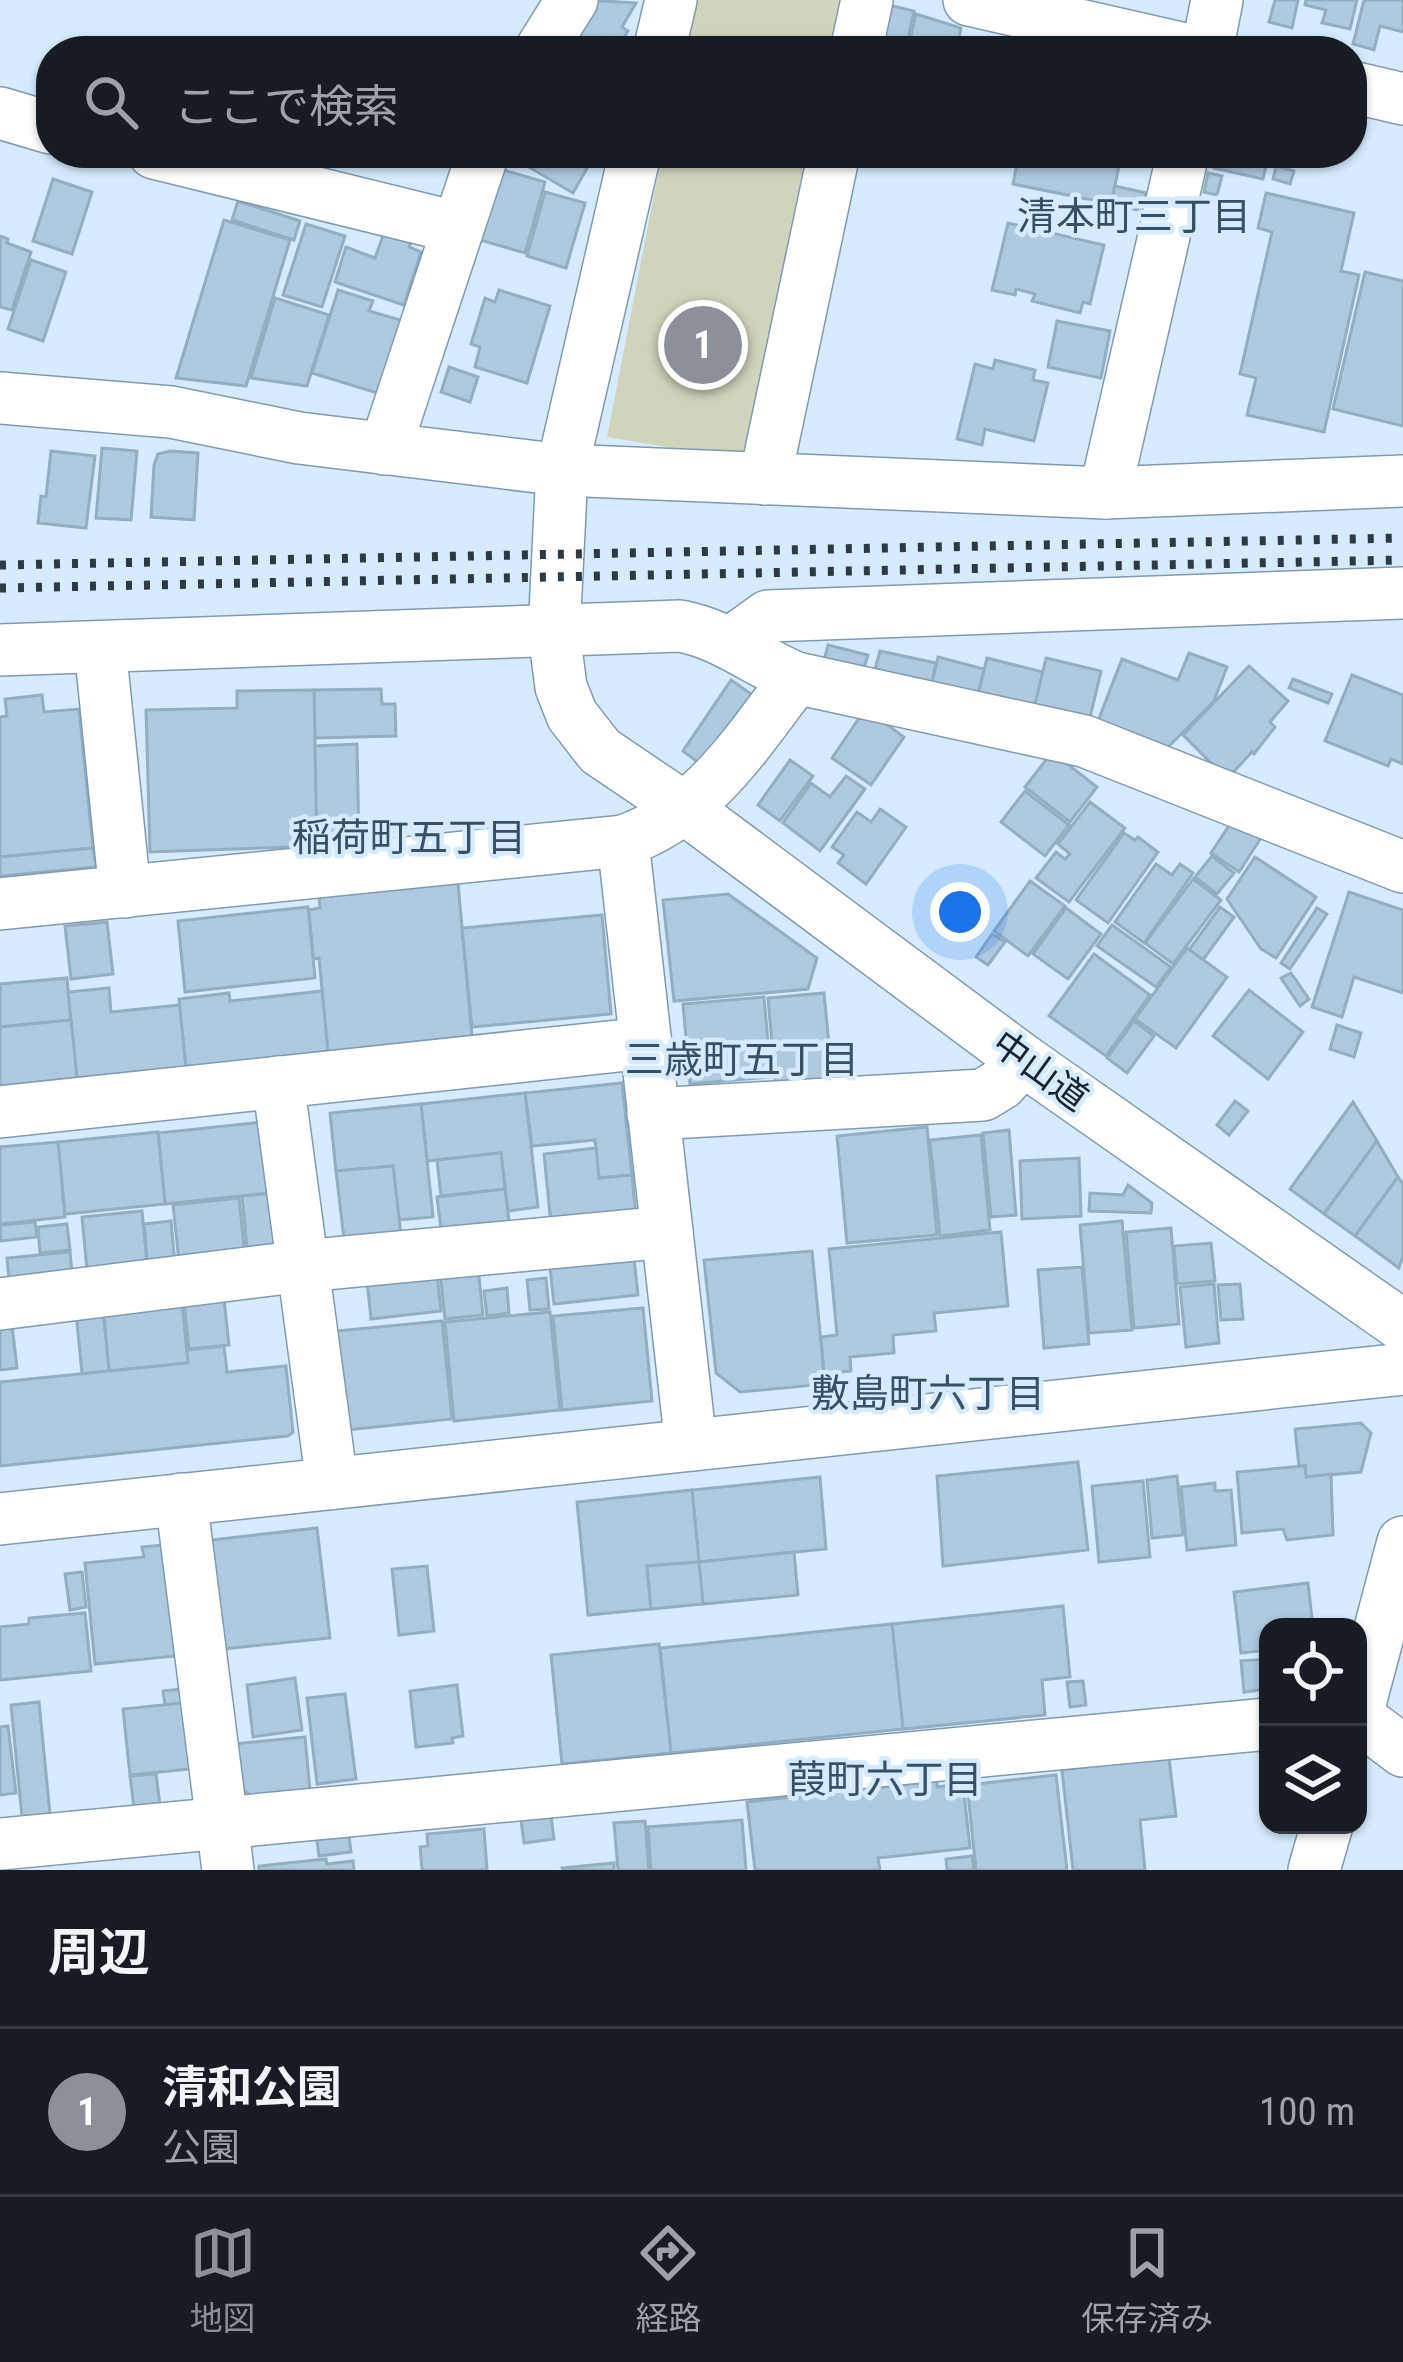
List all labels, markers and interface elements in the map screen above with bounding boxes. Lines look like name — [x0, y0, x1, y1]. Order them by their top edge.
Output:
search box — [36, 36, 1367, 168]
icon: search — [78, 69, 144, 135]
text: ここで検索 — [174, 80, 399, 133]
district label: 清本町三丁目 — [1017, 194, 1251, 240]
pin: 1 — [664, 300, 742, 390]
district label: 稲荷町五丁目 — [292, 815, 526, 861]
your location — [930, 882, 990, 942]
street label: 中山道 — [984, 1022, 1096, 1120]
district label: 三歳町五丁目 — [625, 1037, 859, 1083]
district label: 敷島町六丁目 — [811, 1371, 1045, 1417]
map controls — [1259, 1618, 1367, 1834]
button: locate — [1259, 1618, 1367, 1726]
button: layers — [1259, 1726, 1367, 1834]
district label: 葭町六丁目 — [787, 1757, 983, 1803]
text: 周辺 — [48, 1923, 150, 1982]
text: 清和公園 — [162, 2061, 342, 2114]
text: 1 — [77, 2089, 97, 2135]
text: 100 m — [1259, 2089, 1355, 2135]
text: 公園 — [162, 2125, 240, 2171]
tab: 地図 — [190, 2220, 256, 2340]
tab: 経路 — [635, 2220, 701, 2340]
tab: 保存済み — [1081, 2220, 1213, 2340]

